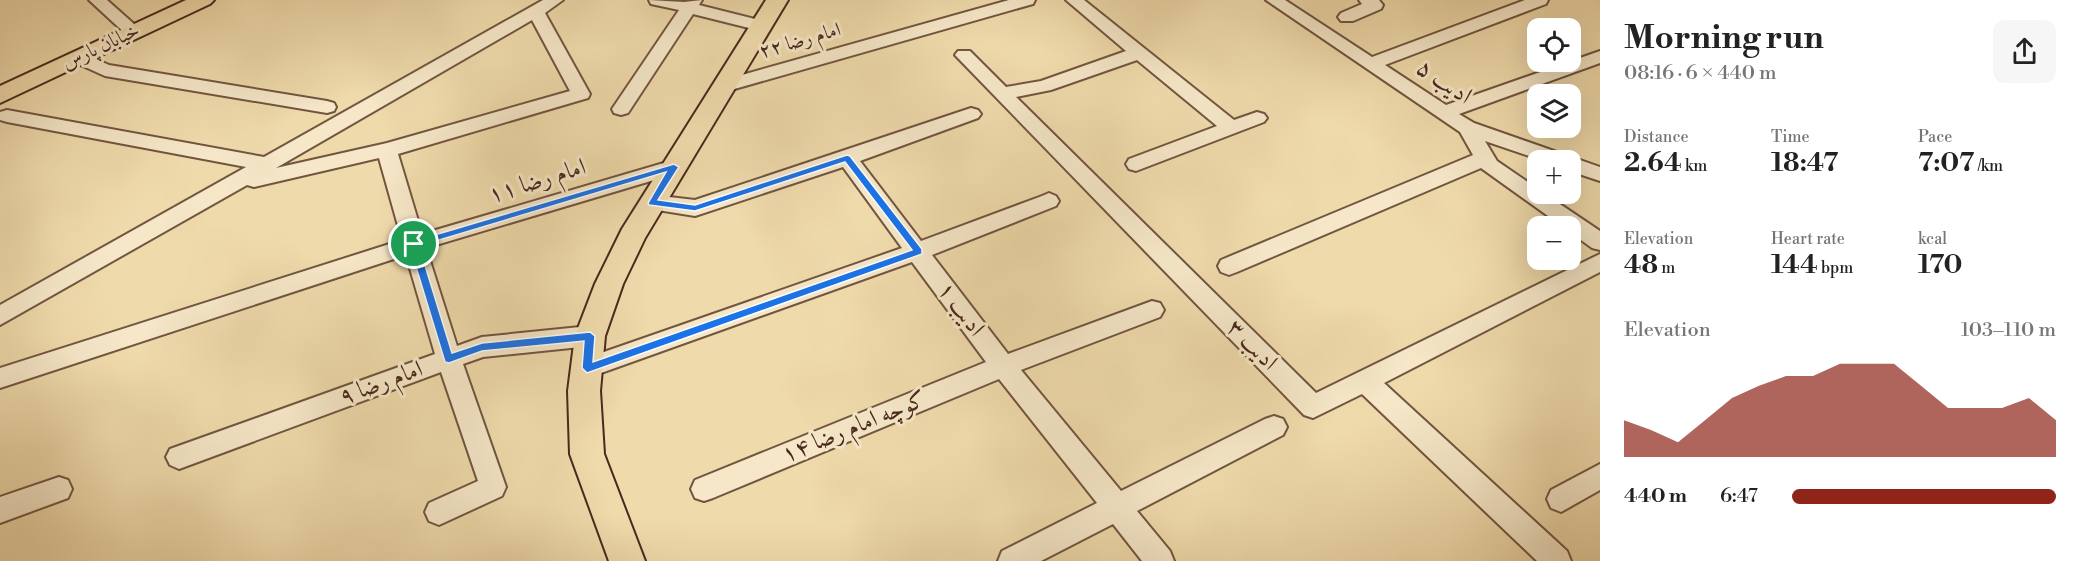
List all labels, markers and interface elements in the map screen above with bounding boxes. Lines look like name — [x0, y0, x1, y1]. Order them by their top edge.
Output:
street label: امام رضا ۲۲ — [756, 17, 845, 68]
street label: خیابان پارس — [58, 18, 144, 77]
map controls — [1527, 18, 1581, 270]
button: locate — [1527, 18, 1581, 72]
text: Morning run — [1624, 18, 1824, 59]
button: share — [1993, 20, 2056, 83]
street label: ادیب ۵ — [1410, 53, 1478, 111]
text: 08:16 · 6 × 440 m — [1624, 61, 1777, 86]
button: layers — [1527, 84, 1581, 138]
text: Distance — [1624, 127, 1689, 147]
text: Time — [1771, 127, 1810, 147]
text: Pace — [1918, 127, 1952, 147]
text: 2.64 — [1624, 147, 1682, 179]
text: 18:47 — [1771, 147, 1838, 179]
text: 7:07 — [1918, 147, 1974, 179]
button: + — [1527, 150, 1581, 204]
street label: امام رضا ۱۱ — [484, 152, 591, 215]
text: km — [1682, 156, 1707, 176]
text: /km — [1974, 156, 2003, 176]
button: − — [1527, 216, 1581, 270]
pin — [388, 218, 439, 269]
icon: arrive — [397, 227, 430, 260]
text: Elevation — [1624, 229, 1693, 249]
text: Heart rate — [1771, 229, 1845, 249]
text: kcal — [1918, 229, 1947, 249]
text: 48 — [1624, 249, 1658, 281]
text: 144 — [1771, 249, 1818, 281]
text: 170 — [1918, 249, 1962, 281]
text: m — [1658, 258, 1675, 278]
text: bpm — [1818, 258, 1853, 278]
street label: ادیب ۱ — [931, 276, 991, 342]
street label: ادیب ۳ — [1220, 313, 1284, 377]
text: Elevation — [1624, 318, 1711, 343]
text: 103–110 m — [1961, 318, 2056, 343]
street label: امام رضا ۹ — [335, 354, 429, 417]
street label: کوچه امام رضا ۱۴ — [777, 384, 933, 474]
text: 440 m — [1624, 484, 1687, 509]
text: 6:47 — [1720, 484, 1758, 509]

